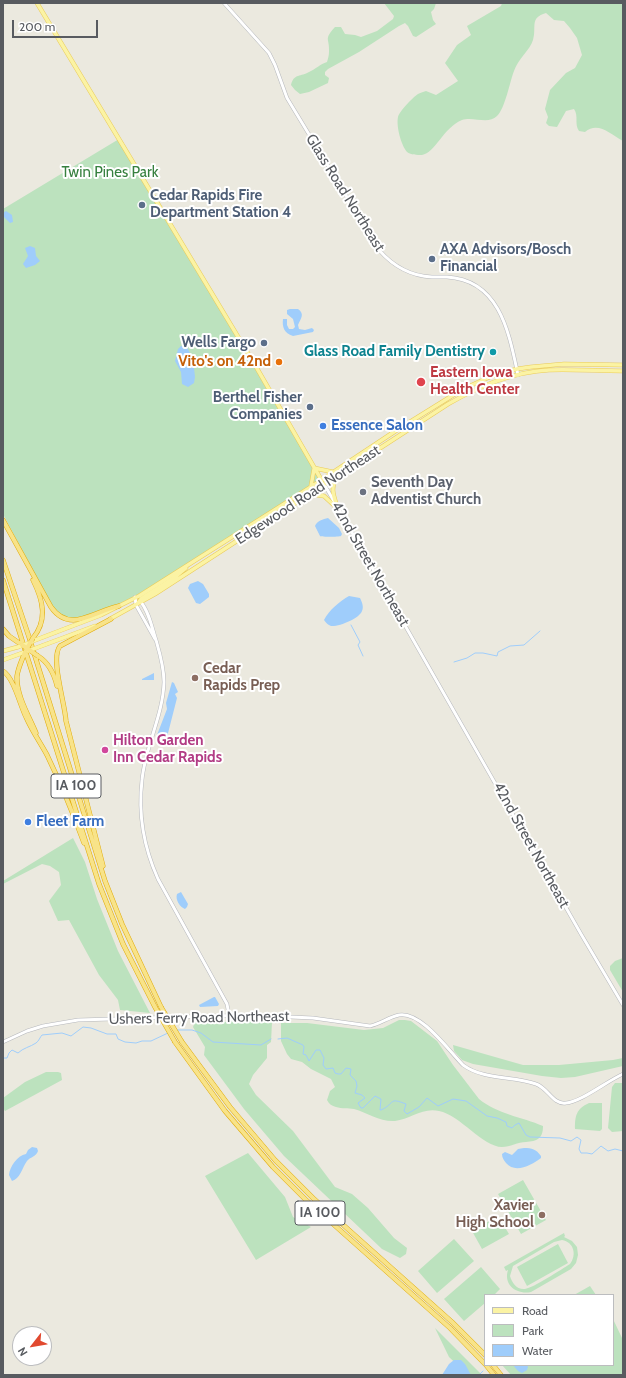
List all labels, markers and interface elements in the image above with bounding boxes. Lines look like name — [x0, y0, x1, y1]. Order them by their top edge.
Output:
scale bar — [14, 12, 100, 38]
text: 200 m — [19, 19, 55, 34]
street label: Glass Road Northeast — [302, 131, 388, 255]
park label: Twin Pines Park — [61, 164, 159, 182]
place label: Cedar Rapids Fire Department Station 4 — [150, 187, 291, 222]
marker: Cedar Rapids Fire Department Station 4 — [137, 200, 147, 210]
place label: AXA Advisors/Bosch Financial — [440, 241, 571, 276]
marker: AXA Advisors/Bosch Financial — [427, 254, 437, 264]
place label: Wells Fargo — [181, 334, 256, 352]
marker: Wells Fargo — [259, 338, 269, 348]
place label: Glass Road Family Dentistry — [304, 343, 485, 361]
marker: Glass Road Family Dentistry — [488, 347, 498, 357]
place label: Vito's on 42nd — [178, 353, 271, 371]
marker: Vito's on 42nd — [274, 357, 284, 367]
place label: Eastern Iowa Health Center — [430, 364, 519, 399]
marker: Eastern Iowa Health Center — [415, 376, 427, 388]
place label: Berthel Fisher Companies — [213, 389, 302, 424]
marker: Berthel Fisher Companies — [305, 402, 315, 412]
place label: Essence Salon — [331, 417, 423, 435]
marker: Essence Salon — [318, 421, 328, 431]
street label: Edgewood Road Northeast — [232, 441, 384, 549]
place label: Seventh Day Adventist Church — [371, 474, 481, 509]
marker: Seventh Day Adventist Church — [358, 487, 368, 497]
street label: 42nd Street Northeast — [327, 498, 413, 630]
place label: Cedar Rapids Prep — [203, 660, 280, 695]
marker: Cedar Rapids Prep — [190, 673, 200, 683]
place label: Hilton Garden Inn Cedar Rapids — [113, 732, 222, 767]
marker: Hilton Garden Inn Cedar Rapids — [100, 745, 110, 755]
road number: IA 100 — [51, 774, 101, 798]
street label: 42nd Street Northeast — [489, 779, 573, 911]
place label: Fleet Farm — [36, 813, 104, 831]
marker: Fleet Farm — [23, 817, 33, 827]
street label: Ushers Ferry Road Northeast — [108, 1007, 290, 1029]
place label: Xavier High School — [456, 1197, 534, 1232]
road number: IA 100 — [295, 1201, 345, 1225]
marker: Xavier High School — [537, 1210, 547, 1220]
legend — [484, 1294, 614, 1366]
text: Road — [522, 1303, 548, 1318]
text: Park — [522, 1323, 544, 1338]
north arrow — [12, 1326, 52, 1366]
text: Water — [522, 1343, 552, 1358]
text: N — [15, 1345, 31, 1359]

